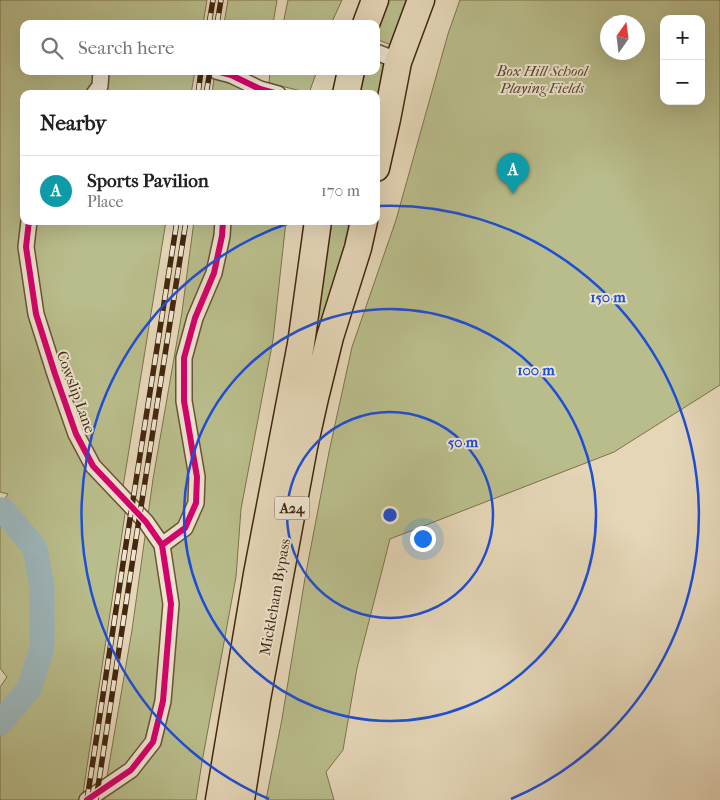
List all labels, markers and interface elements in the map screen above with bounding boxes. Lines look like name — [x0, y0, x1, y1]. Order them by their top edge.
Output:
north arrow — [600, 15, 645, 60]
map controls — [660, 15, 705, 105]
button: + — [660, 15, 705, 60]
search box — [20, 20, 380, 75]
icon: search — [38, 34, 66, 62]
text: Search here — [78, 37, 174, 59]
button: − — [660, 60, 705, 105]
park label: Box Hill School Playing Fields — [496, 62, 590, 97]
text: Nearby — [40, 111, 106, 135]
pin: A — [497, 153, 529, 194]
text: Sports Pavilion — [87, 170, 209, 192]
text: A — [51, 181, 61, 200]
text: 170 m — [321, 181, 360, 200]
text: Place — [87, 192, 123, 211]
text: 150 m — [590, 288, 626, 306]
street label: Cowslip Lane — [53, 348, 99, 436]
text: 100 m — [517, 361, 555, 379]
text: 50 m — [448, 433, 479, 451]
road number: A24 — [274, 496, 310, 520]
centre of rings — [381, 506, 399, 524]
your location — [410, 526, 436, 552]
street label: Mickleham Bypass — [256, 537, 294, 657]

